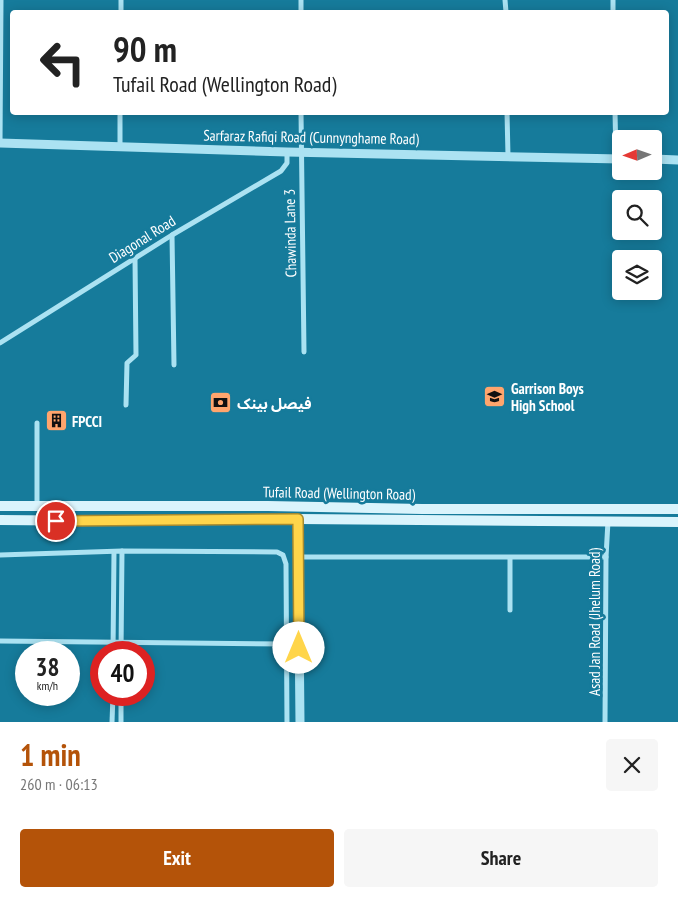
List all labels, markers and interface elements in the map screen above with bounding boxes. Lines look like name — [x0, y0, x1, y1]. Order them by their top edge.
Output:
text: 90 m — [113, 26, 177, 72]
icon: left — [30, 30, 95, 95]
text: Tufail Road (Wellington Road) — [113, 70, 336, 98]
street label: Sarfaraz Rafiqi Road (Cunnynghame Road) — [203, 126, 419, 148]
north arrow — [612, 130, 662, 180]
map controls — [612, 130, 662, 300]
street label: Chawinda Lane 3 — [280, 189, 300, 277]
button: search — [612, 190, 662, 240]
street label: Diagonal Road — [105, 211, 179, 267]
button: layers — [612, 250, 662, 300]
place label: Garrison Boys High School — [511, 379, 584, 415]
school or university icon: Garrison Boys High School — [483, 385, 507, 409]
bank icon: فیصل بینک — [209, 391, 233, 415]
place label: فیصل بینک — [237, 394, 312, 413]
building icon: FPCCI — [44, 409, 68, 433]
place label: FPCCI — [72, 412, 102, 431]
street label: Tufail Road (Wellington Road) — [263, 482, 416, 504]
pin — [35, 500, 77, 542]
icon: arrive — [42, 507, 70, 535]
street label: Asad Jan Road (Jhelum Road) — [585, 548, 604, 696]
position arrow — [272, 621, 324, 673]
speed limit sign: 40 — [90, 641, 155, 706]
text: 38 — [36, 651, 59, 683]
text: km/h — [37, 678, 58, 693]
text: 1 min — [20, 735, 81, 774]
button: close — [606, 739, 658, 791]
text: 260 m · 06:13 — [20, 774, 98, 794]
button: Exit — [20, 829, 334, 887]
button: Share — [344, 829, 658, 887]

